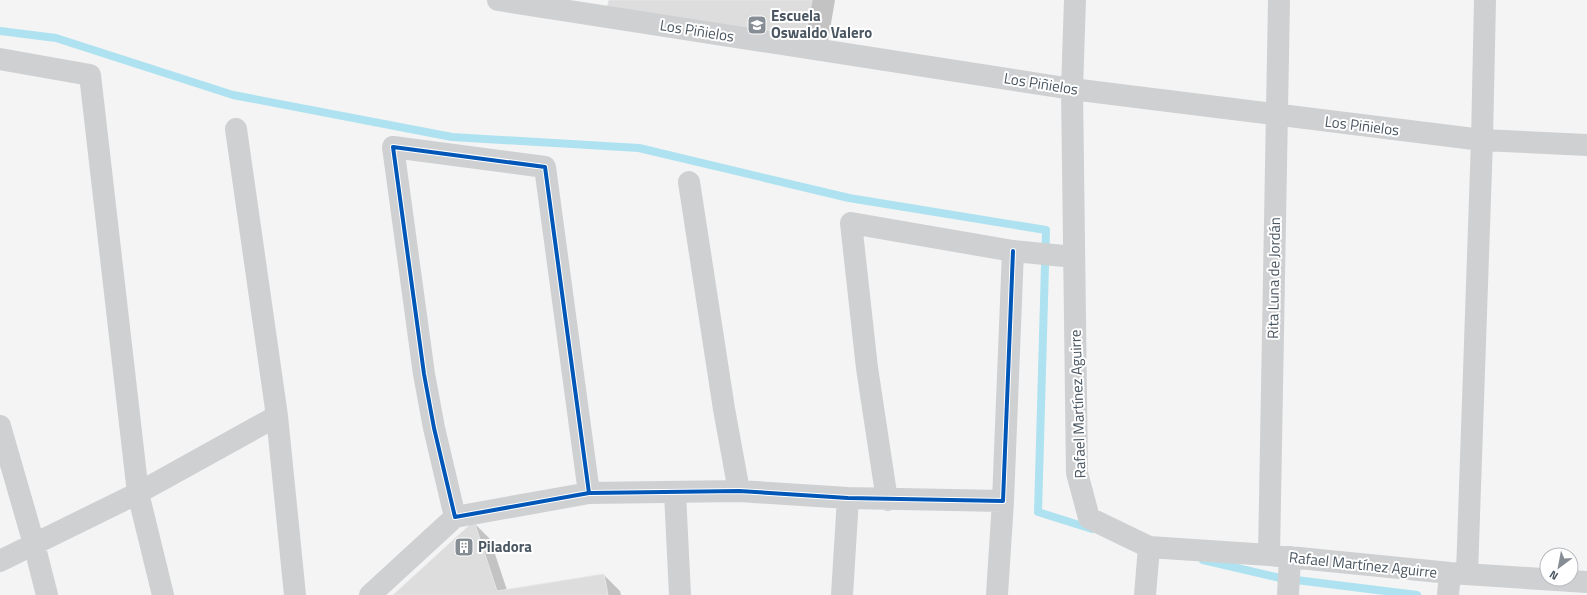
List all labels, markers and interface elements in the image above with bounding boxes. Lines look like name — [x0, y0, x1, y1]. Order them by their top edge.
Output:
place label: Escuela Oswaldo Valero — [771, 4, 872, 44]
street label: Los Piñielos — [658, 13, 736, 48]
school or university icon: Escuela Oswaldo Valero — [746, 14, 768, 36]
street label: Los Piñielos — [1002, 66, 1080, 101]
street label: Los Piñielos — [1324, 110, 1401, 141]
street label: Rita Luna de Jordán — [1261, 217, 1286, 339]
street label: Rafael Martínez Aguirre — [1063, 329, 1092, 479]
place label: Piladora — [478, 535, 532, 558]
building icon: Piladora — [453, 536, 475, 558]
street label: Rafael Martínez Aguirre — [1288, 545, 1438, 584]
north arrow — [1539, 547, 1579, 587]
text: N — [1546, 567, 1561, 584]

